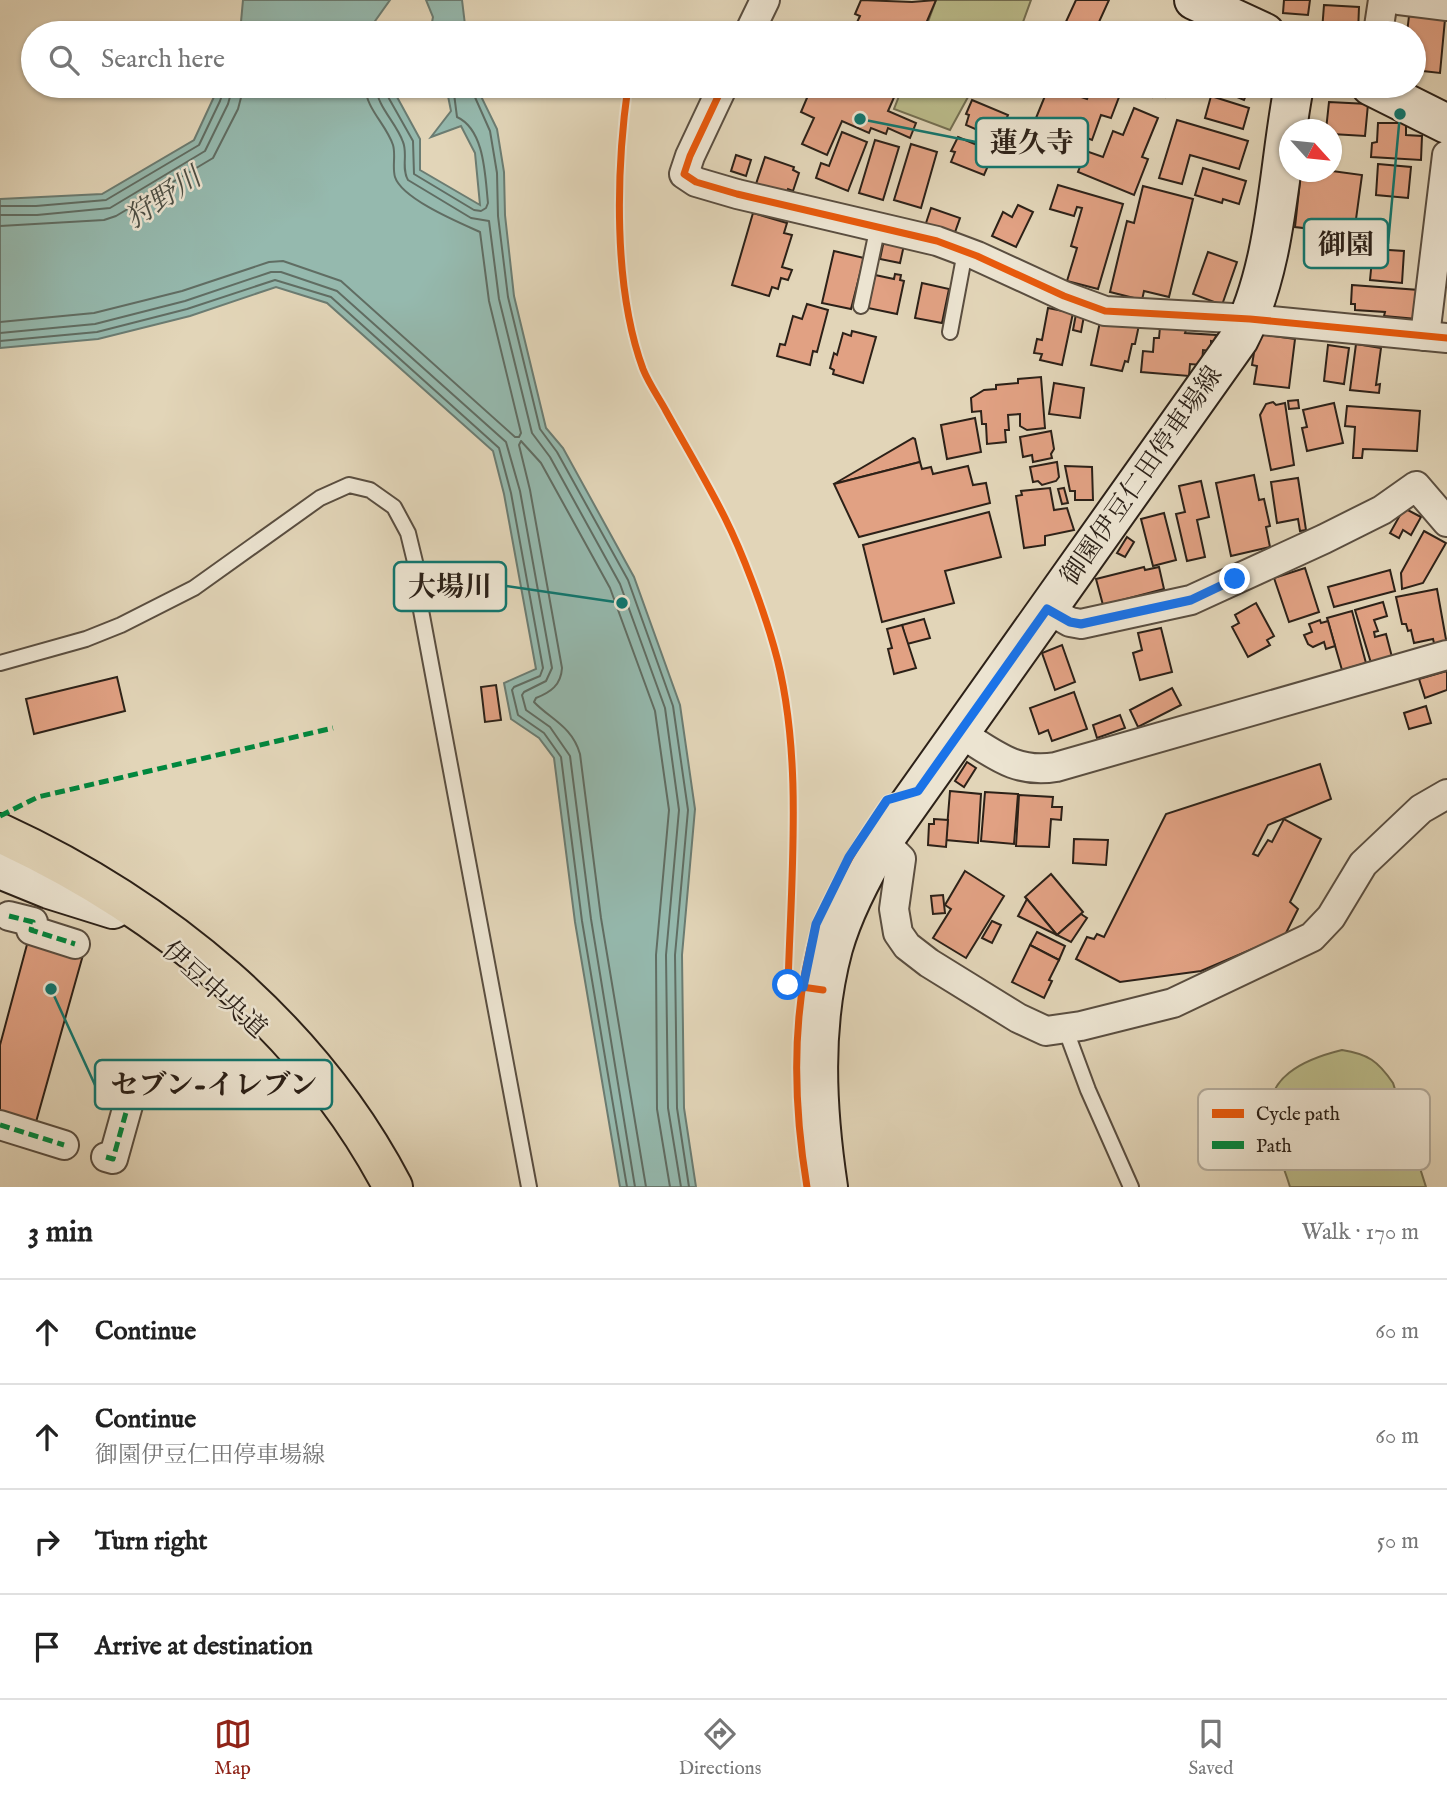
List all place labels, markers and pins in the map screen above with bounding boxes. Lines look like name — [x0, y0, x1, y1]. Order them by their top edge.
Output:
callout: 蓮久寺 — [976, 118, 1088, 167]
callout: 御園 — [1304, 219, 1388, 268]
callout: 大場川 — [394, 562, 506, 611]
callout: セブン-イレブン — [95, 1060, 332, 1109]

